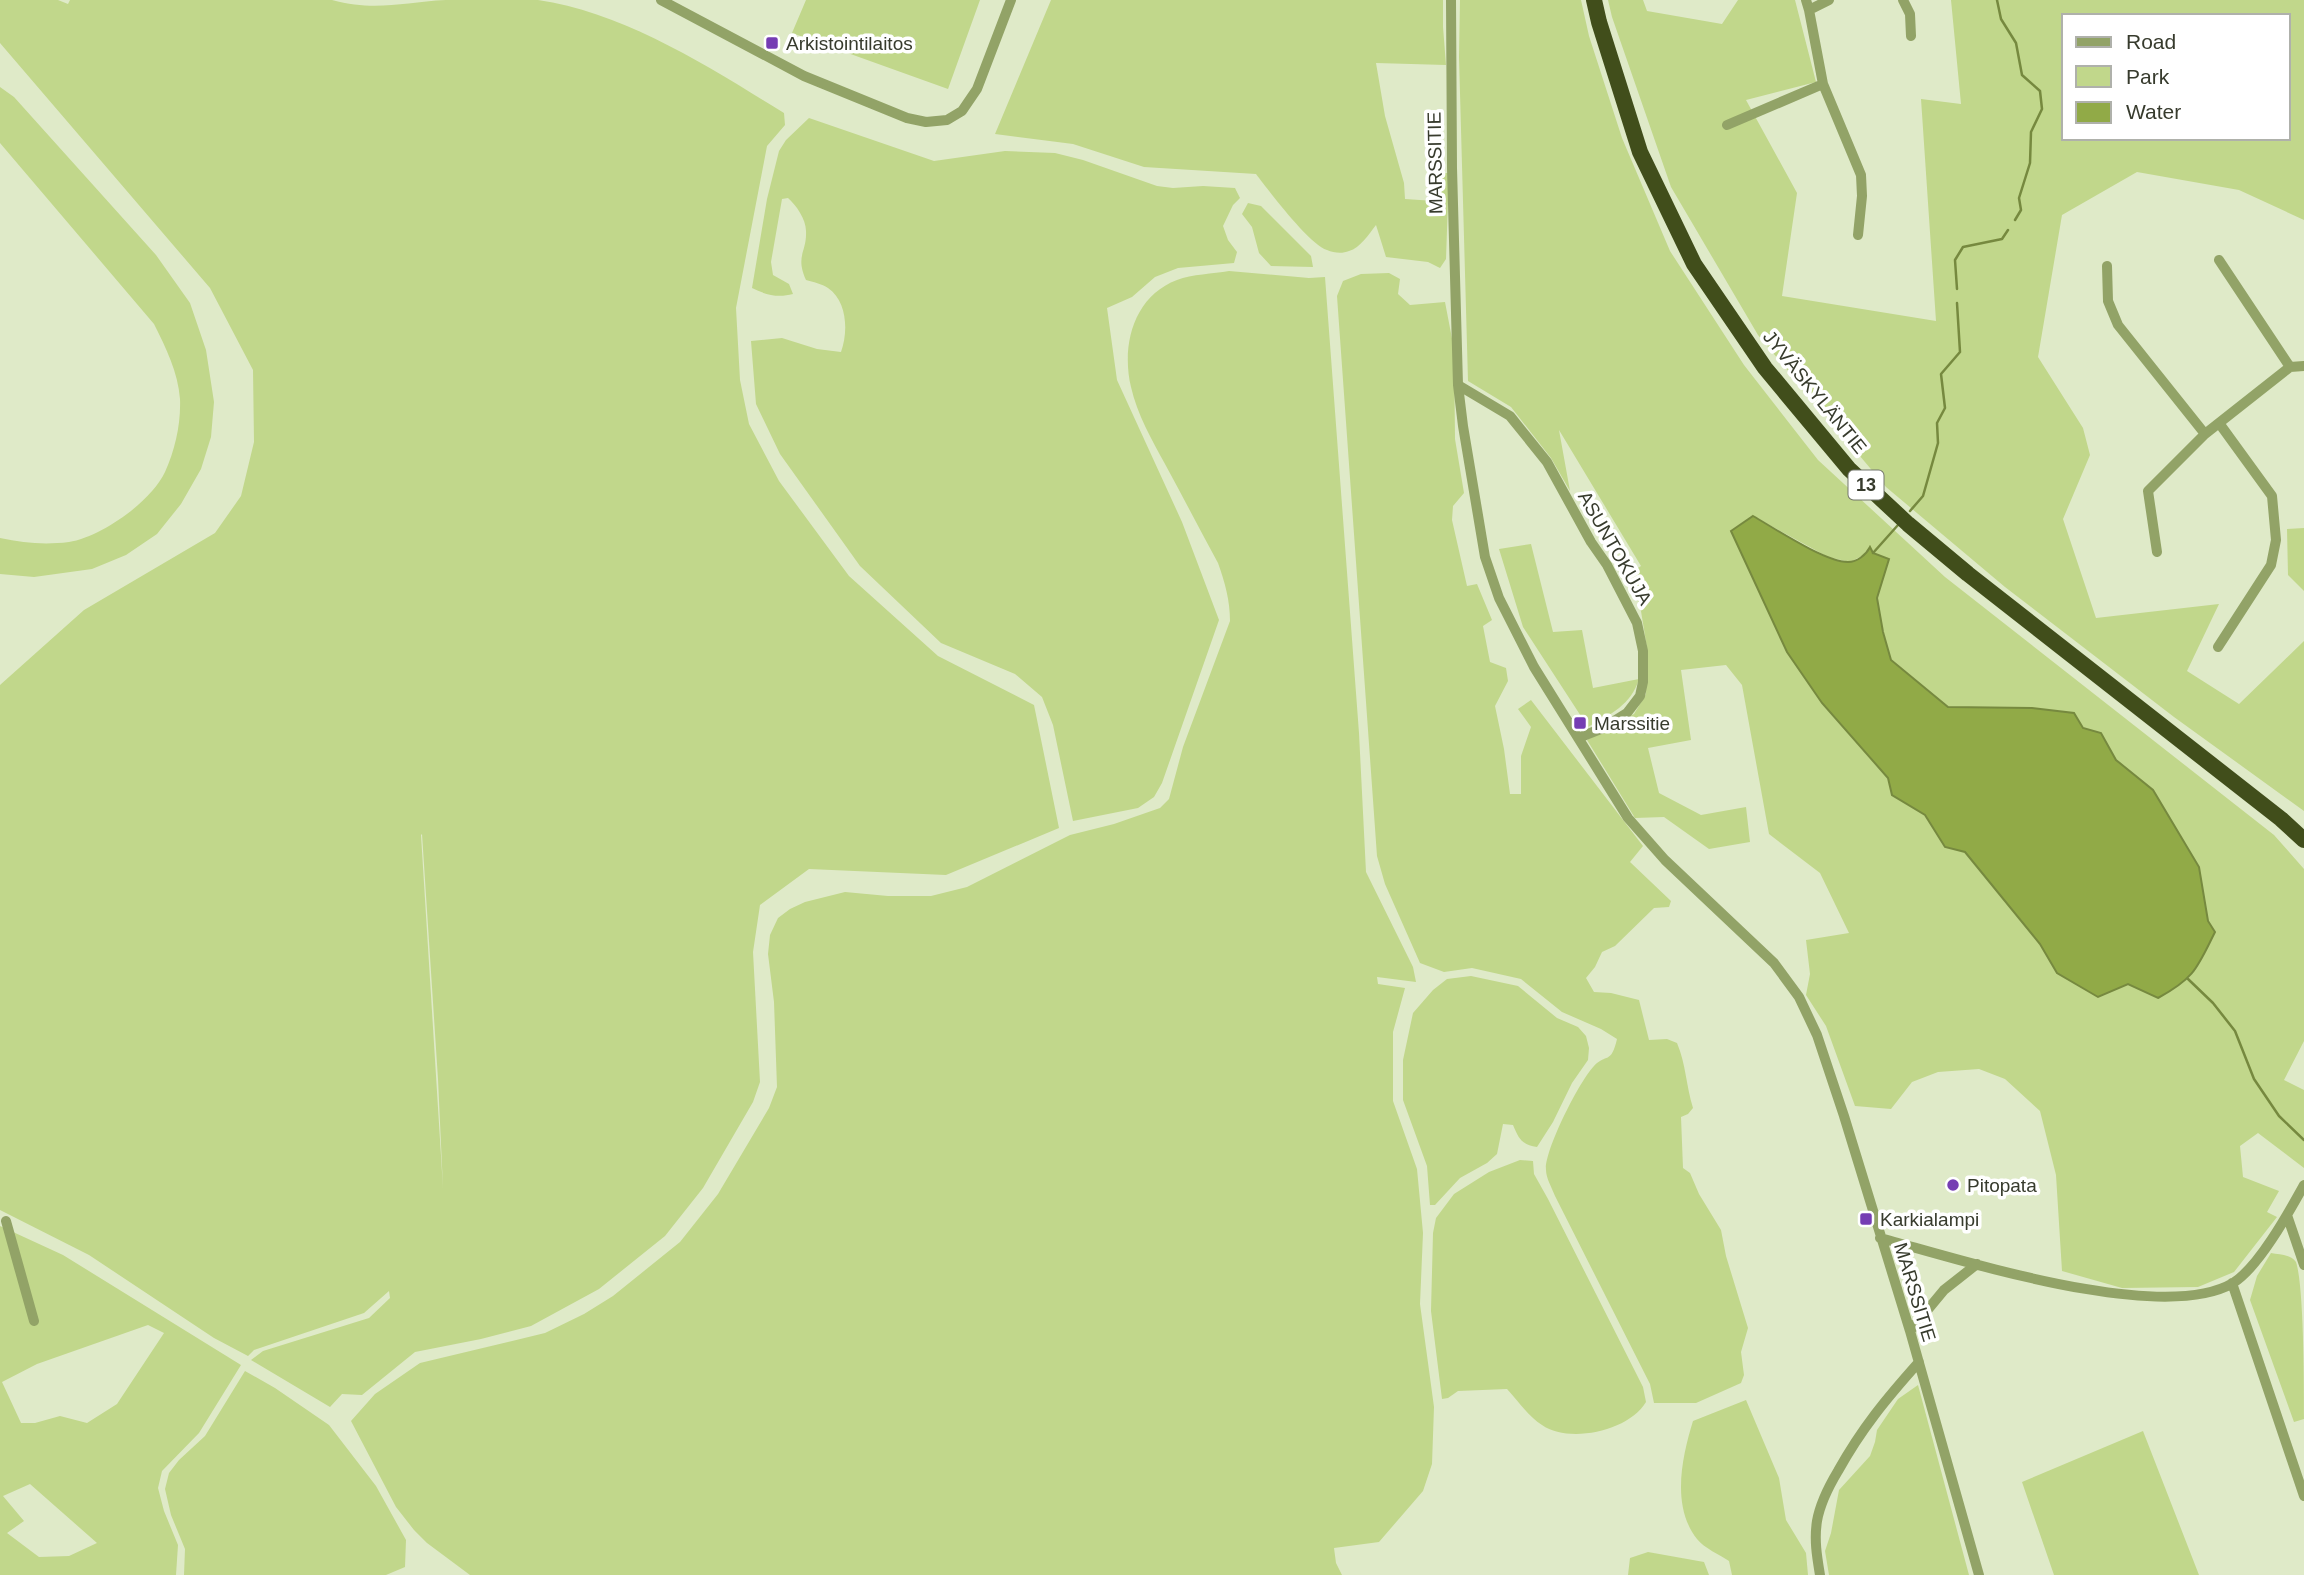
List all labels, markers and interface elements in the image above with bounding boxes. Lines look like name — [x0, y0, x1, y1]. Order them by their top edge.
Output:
legend — [2062, 14, 2290, 140]
text: Road — [2126, 30, 2176, 53]
place label: Arkistointilaitos — [786, 33, 913, 54]
marker: Arkistointilaitos — [764, 35, 780, 51]
text: Park — [2126, 65, 2170, 88]
text: Water — [2126, 100, 2181, 123]
street label: MARSSITIE — [1424, 112, 1446, 214]
street label: JYVÄSKYLÄNTIE — [1759, 326, 1871, 458]
road number: 13 — [1848, 471, 1884, 500]
street label: ASUNTOKUJA — [1574, 488, 1656, 609]
place label: Marssitie — [1594, 713, 1670, 734]
marker: Marssitie — [1572, 715, 1588, 731]
place label: Pitopata — [1967, 1175, 2037, 1196]
marker: Pitopata — [1945, 1177, 1961, 1193]
place label: Karkialampi — [1880, 1209, 1979, 1230]
marker: Karkialampi — [1858, 1211, 1874, 1227]
street label: MARSSITIE — [1890, 1240, 1940, 1344]

